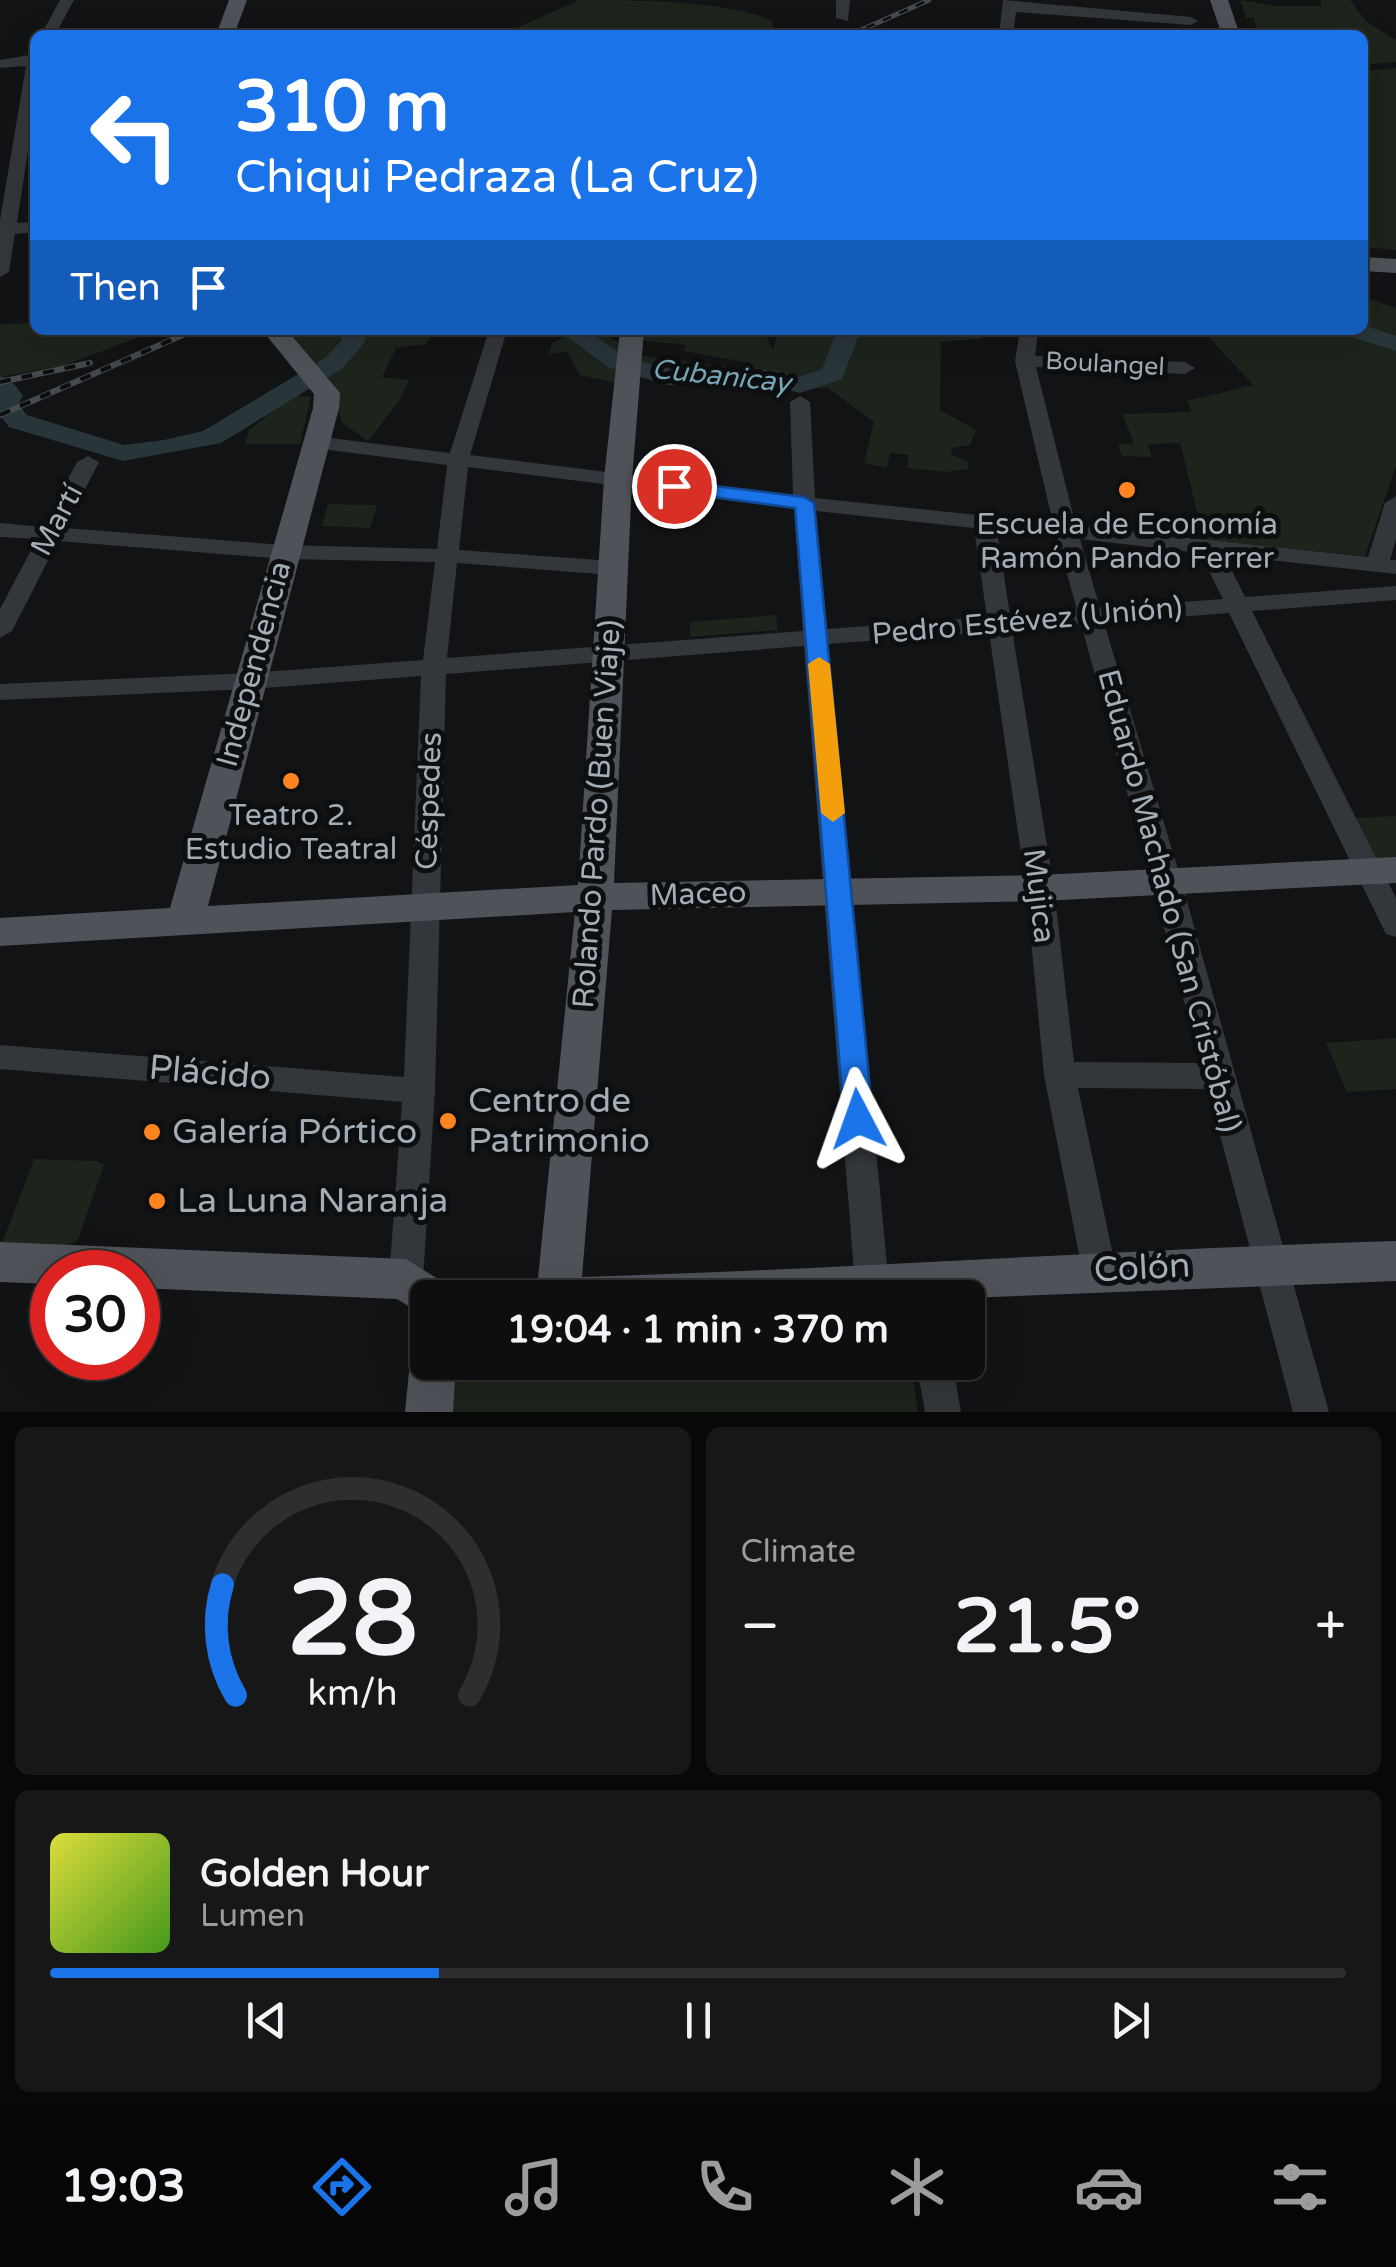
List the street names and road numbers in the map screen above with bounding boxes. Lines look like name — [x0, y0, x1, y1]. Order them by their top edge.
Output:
street label: Boulangel — [1045, 346, 1165, 382]
street label: Martí — [23, 478, 91, 562]
street label: Independencia — [209, 557, 299, 771]
street label: Pedro Estévez (Unión) — [870, 589, 1184, 653]
street label: Rolando Pardo (Buen Viaje) — [565, 618, 629, 1010]
street label: Eduardo Machado (San Cristóbal) — [1089, 666, 1249, 1136]
street label: Céspedes — [408, 731, 450, 871]
street label: Mujica — [1015, 847, 1063, 945]
street label: Maceo — [649, 874, 747, 914]
street label: Plácido — [147, 1047, 273, 1099]
street label: Colón — [1093, 1245, 1191, 1291]

